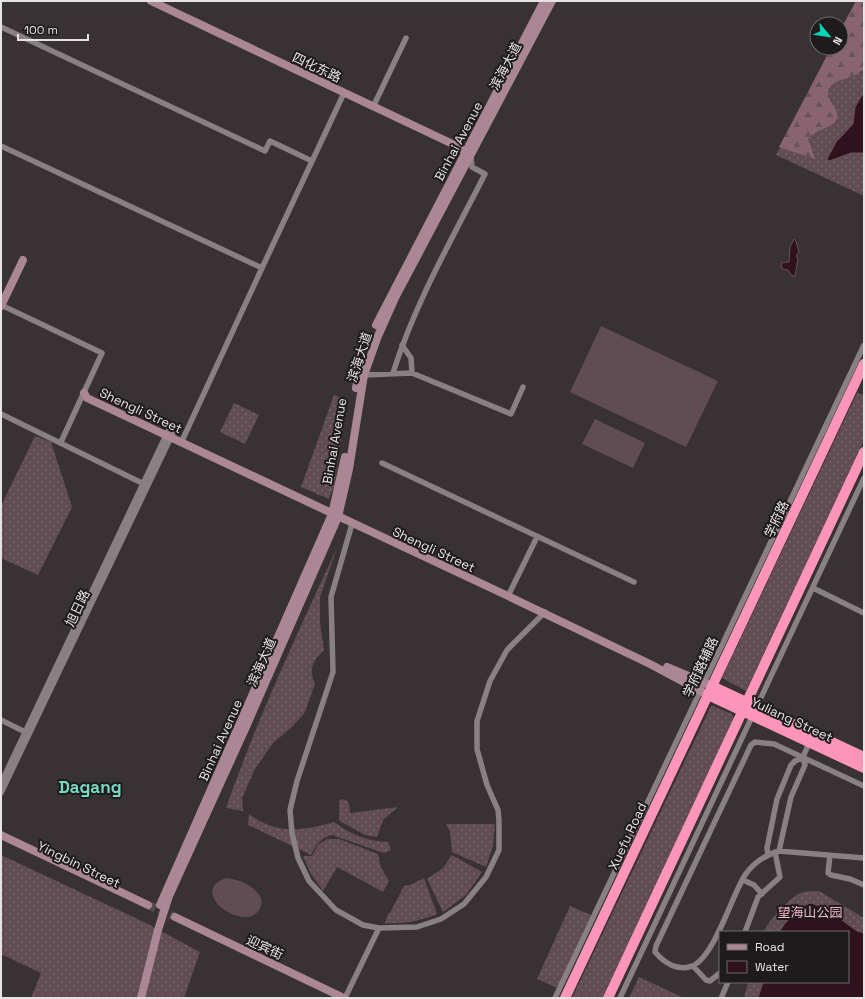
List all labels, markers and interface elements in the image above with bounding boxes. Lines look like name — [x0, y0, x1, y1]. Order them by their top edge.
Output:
scale bar — [18, 16, 88, 42]
north arrow — [809, 16, 849, 56]
text: 100 m — [24, 22, 58, 38]
text: N — [830, 34, 846, 47]
street label: 滨海大道 — [486, 39, 525, 93]
street label: 四化东路 — [290, 49, 344, 86]
street label: Binhai Avenue — [430, 99, 486, 184]
street label: 滨海大道 — [343, 330, 376, 385]
street label: Shengli Street — [97, 384, 185, 437]
street label: Binhai Avenue — [319, 397, 350, 486]
street label: 学府路 — [761, 498, 792, 540]
street label: Shengli Street — [390, 523, 478, 576]
street label: 旭日路 — [61, 587, 94, 629]
street label: 学府路辅路 — [679, 634, 722, 700]
street label: 滨海大道 — [243, 635, 280, 689]
street label: Yuliang Street — [748, 693, 835, 746]
street label: Binhai Avenue — [195, 697, 246, 784]
district label: Dagang — [59, 776, 121, 798]
street label: Xuefu Road — [604, 800, 650, 873]
street label: Yingbin Street — [35, 837, 123, 892]
park label: 望海山公园 — [777, 904, 843, 921]
legend — [719, 931, 849, 983]
street label: 迎宾街 — [244, 932, 286, 963]
text: Road — [755, 939, 784, 955]
text: Water — [755, 959, 789, 975]

